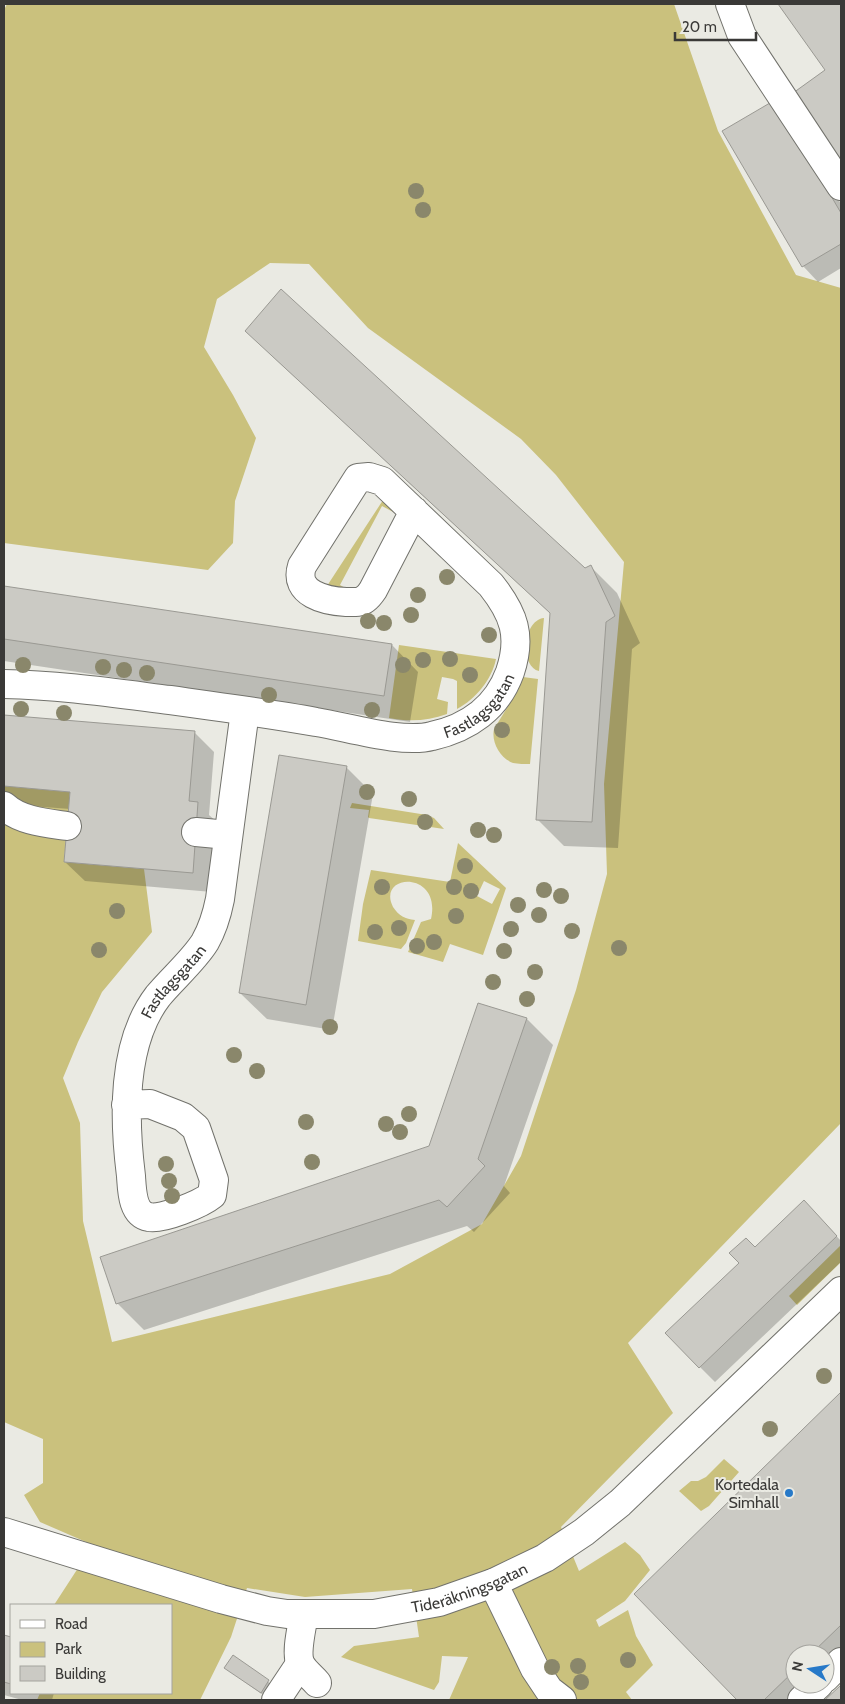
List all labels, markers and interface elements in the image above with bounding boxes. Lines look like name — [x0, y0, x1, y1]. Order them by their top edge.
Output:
scale bar — [675, 10, 756, 42]
text: 20 m — [682, 18, 717, 36]
street label: Fastlagsgatan — [441, 671, 518, 742]
street label: Fastlagsgatan — [137, 941, 210, 1021]
place label: Kortedala Simhall — [715, 1475, 779, 1512]
marker: Kortedala Simhall — [783, 1487, 795, 1499]
street label: Tideräkningsgatan — [410, 1559, 531, 1617]
legend — [10, 1604, 172, 1694]
text: Road — [55, 1615, 88, 1633]
text: Park — [55, 1640, 82, 1658]
north arrow — [785, 1644, 835, 1694]
text: N — [787, 1660, 807, 1673]
text: Building — [55, 1665, 106, 1683]

